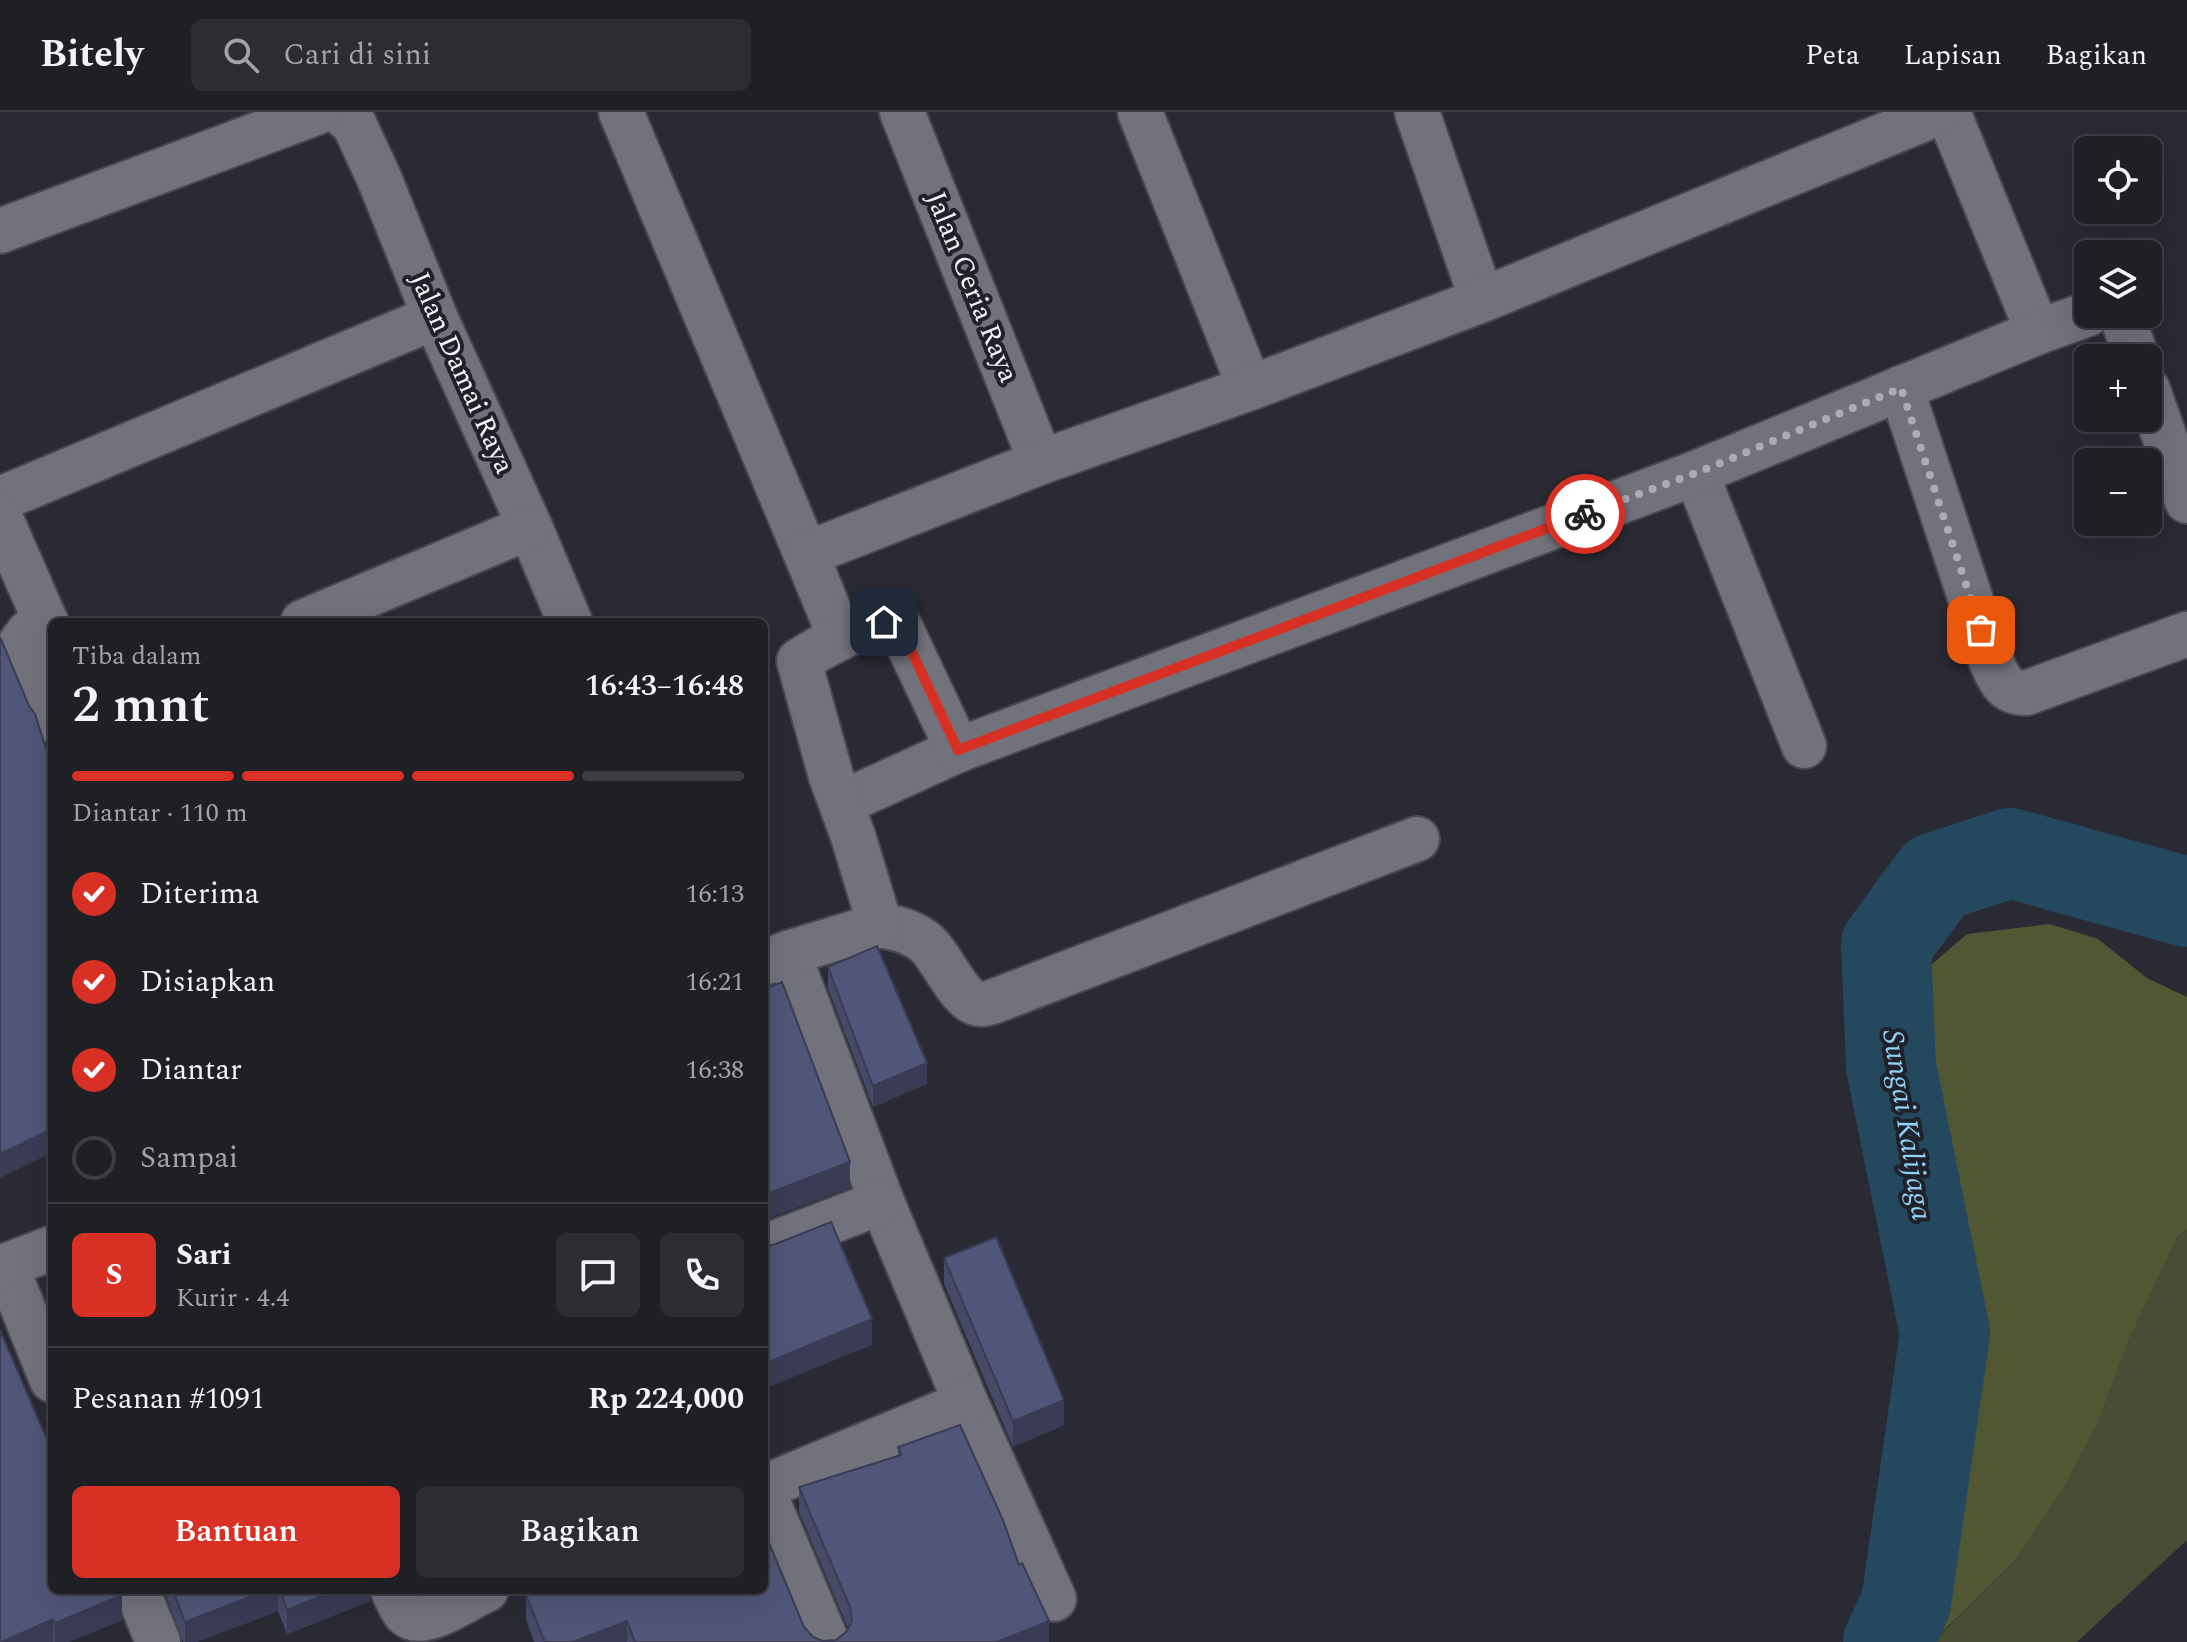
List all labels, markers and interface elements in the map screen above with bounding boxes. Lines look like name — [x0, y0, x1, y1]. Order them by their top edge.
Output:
search box — [191, 19, 751, 91]
text: Bitely — [40, 26, 143, 84]
text: Cari di sini — [283, 32, 431, 78]
icon: search — [219, 33, 263, 77]
text: Peta — [1805, 34, 1860, 77]
text: Lapisan — [1904, 34, 2002, 77]
text: Bagikan — [2046, 34, 2147, 77]
map controls — [2074, 136, 2162, 536]
button: locate — [2074, 136, 2162, 224]
street label: Jalan Ceria Raya — [914, 185, 1030, 389]
button: layers — [2074, 240, 2162, 328]
street label: Jalan Damai Raya — [398, 265, 526, 481]
button: + — [2074, 344, 2162, 432]
button: − — [2074, 448, 2162, 536]
courier — [1545, 474, 1625, 554]
icon: bike — [1563, 492, 1607, 536]
pin — [850, 588, 918, 656]
pin — [1947, 596, 2015, 664]
icon: home — [862, 600, 906, 644]
icon: bag — [1959, 608, 2003, 652]
text: Tiba dalam — [72, 636, 201, 676]
text: 16:43–16:48 — [585, 663, 744, 709]
text: 2 mnt — [72, 666, 210, 745]
text: Diantar · 110 m — [72, 793, 248, 833]
text: Diterima — [140, 871, 259, 917]
icon: check — [72, 872, 116, 916]
text: 16:13 — [685, 874, 744, 914]
text: Disiapkan — [140, 959, 275, 1005]
icon: check — [72, 960, 116, 1004]
text: 16:21 — [685, 962, 744, 1002]
water label: Sungai Kalijaga — [1869, 1026, 1945, 1224]
text: Diantar — [140, 1047, 242, 1093]
icon: check — [72, 1048, 116, 1092]
text: 16:38 — [685, 1050, 744, 1090]
text: Sampai — [140, 1135, 238, 1181]
text: Sari — [176, 1232, 232, 1278]
button: chat — [556, 1233, 640, 1317]
button: phone — [660, 1233, 744, 1317]
text: S — [105, 1252, 123, 1298]
text: Kurir · 4.4 — [176, 1278, 289, 1318]
text: Pesanan #1091 — [72, 1376, 265, 1422]
text: Rp 224,000 — [588, 1376, 744, 1422]
button: Bantuan — [72, 1486, 400, 1578]
button: Bagikan — [416, 1486, 744, 1578]

